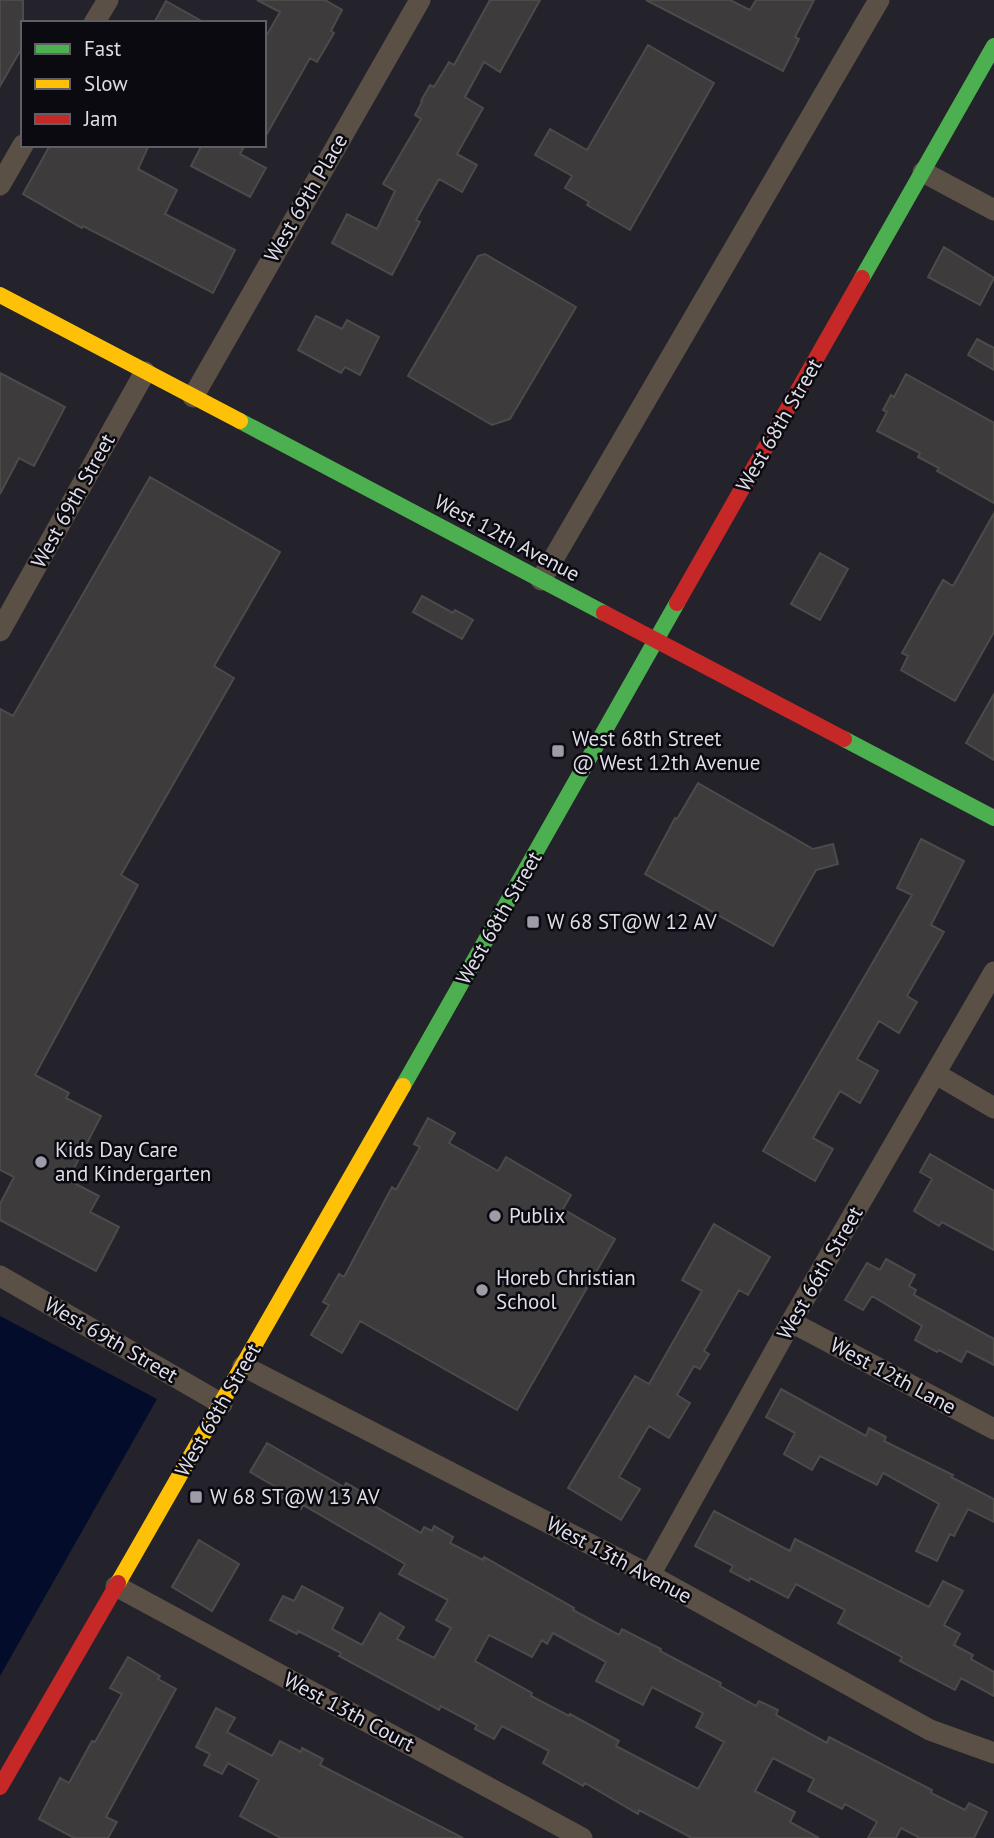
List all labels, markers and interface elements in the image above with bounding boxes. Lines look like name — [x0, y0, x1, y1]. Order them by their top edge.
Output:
legend — [21, 21, 266, 147]
text: Fast — [84, 35, 121, 62]
text: Slow — [84, 70, 128, 97]
text: Jam — [83, 105, 118, 132]
street label: West 69th Place — [258, 129, 353, 267]
street label: West 68th Street — [730, 353, 828, 496]
street label: West 69th Street — [25, 429, 121, 573]
street label: West 12th Avenue — [430, 488, 585, 587]
place label: West 68th Street @ West 12th Avenue — [572, 725, 760, 776]
marker: West 68th Street @ West 12th Avenue — [550, 743, 566, 759]
street label: West 68th Street — [450, 846, 548, 989]
place label: W 68 ST@W 12 AV — [547, 908, 717, 935]
marker: W 68 ST@W 12 AV — [525, 914, 541, 930]
place label: Kids Day Care and Kindergarten — [55, 1136, 211, 1187]
marker: Kids Day Care and Kindergarten — [33, 1154, 49, 1170]
street label: West 66th Street — [771, 1201, 869, 1344]
place label: Publix — [509, 1202, 565, 1229]
marker: Publix — [487, 1208, 503, 1224]
place label: Horeb Christian School — [496, 1264, 636, 1315]
marker: Horeb Christian School — [474, 1282, 490, 1298]
street label: West 69th Street — [40, 1291, 183, 1389]
street label: West 12th Lane — [826, 1331, 961, 1420]
street label: West 68th Street — [169, 1338, 267, 1481]
place label: W 68 ST@W 13 AV — [210, 1483, 380, 1510]
marker: W 68 ST@W 13 AV — [188, 1489, 204, 1505]
street label: West 13th Avenue — [542, 1510, 697, 1609]
street label: West 13th Court — [279, 1666, 419, 1757]

